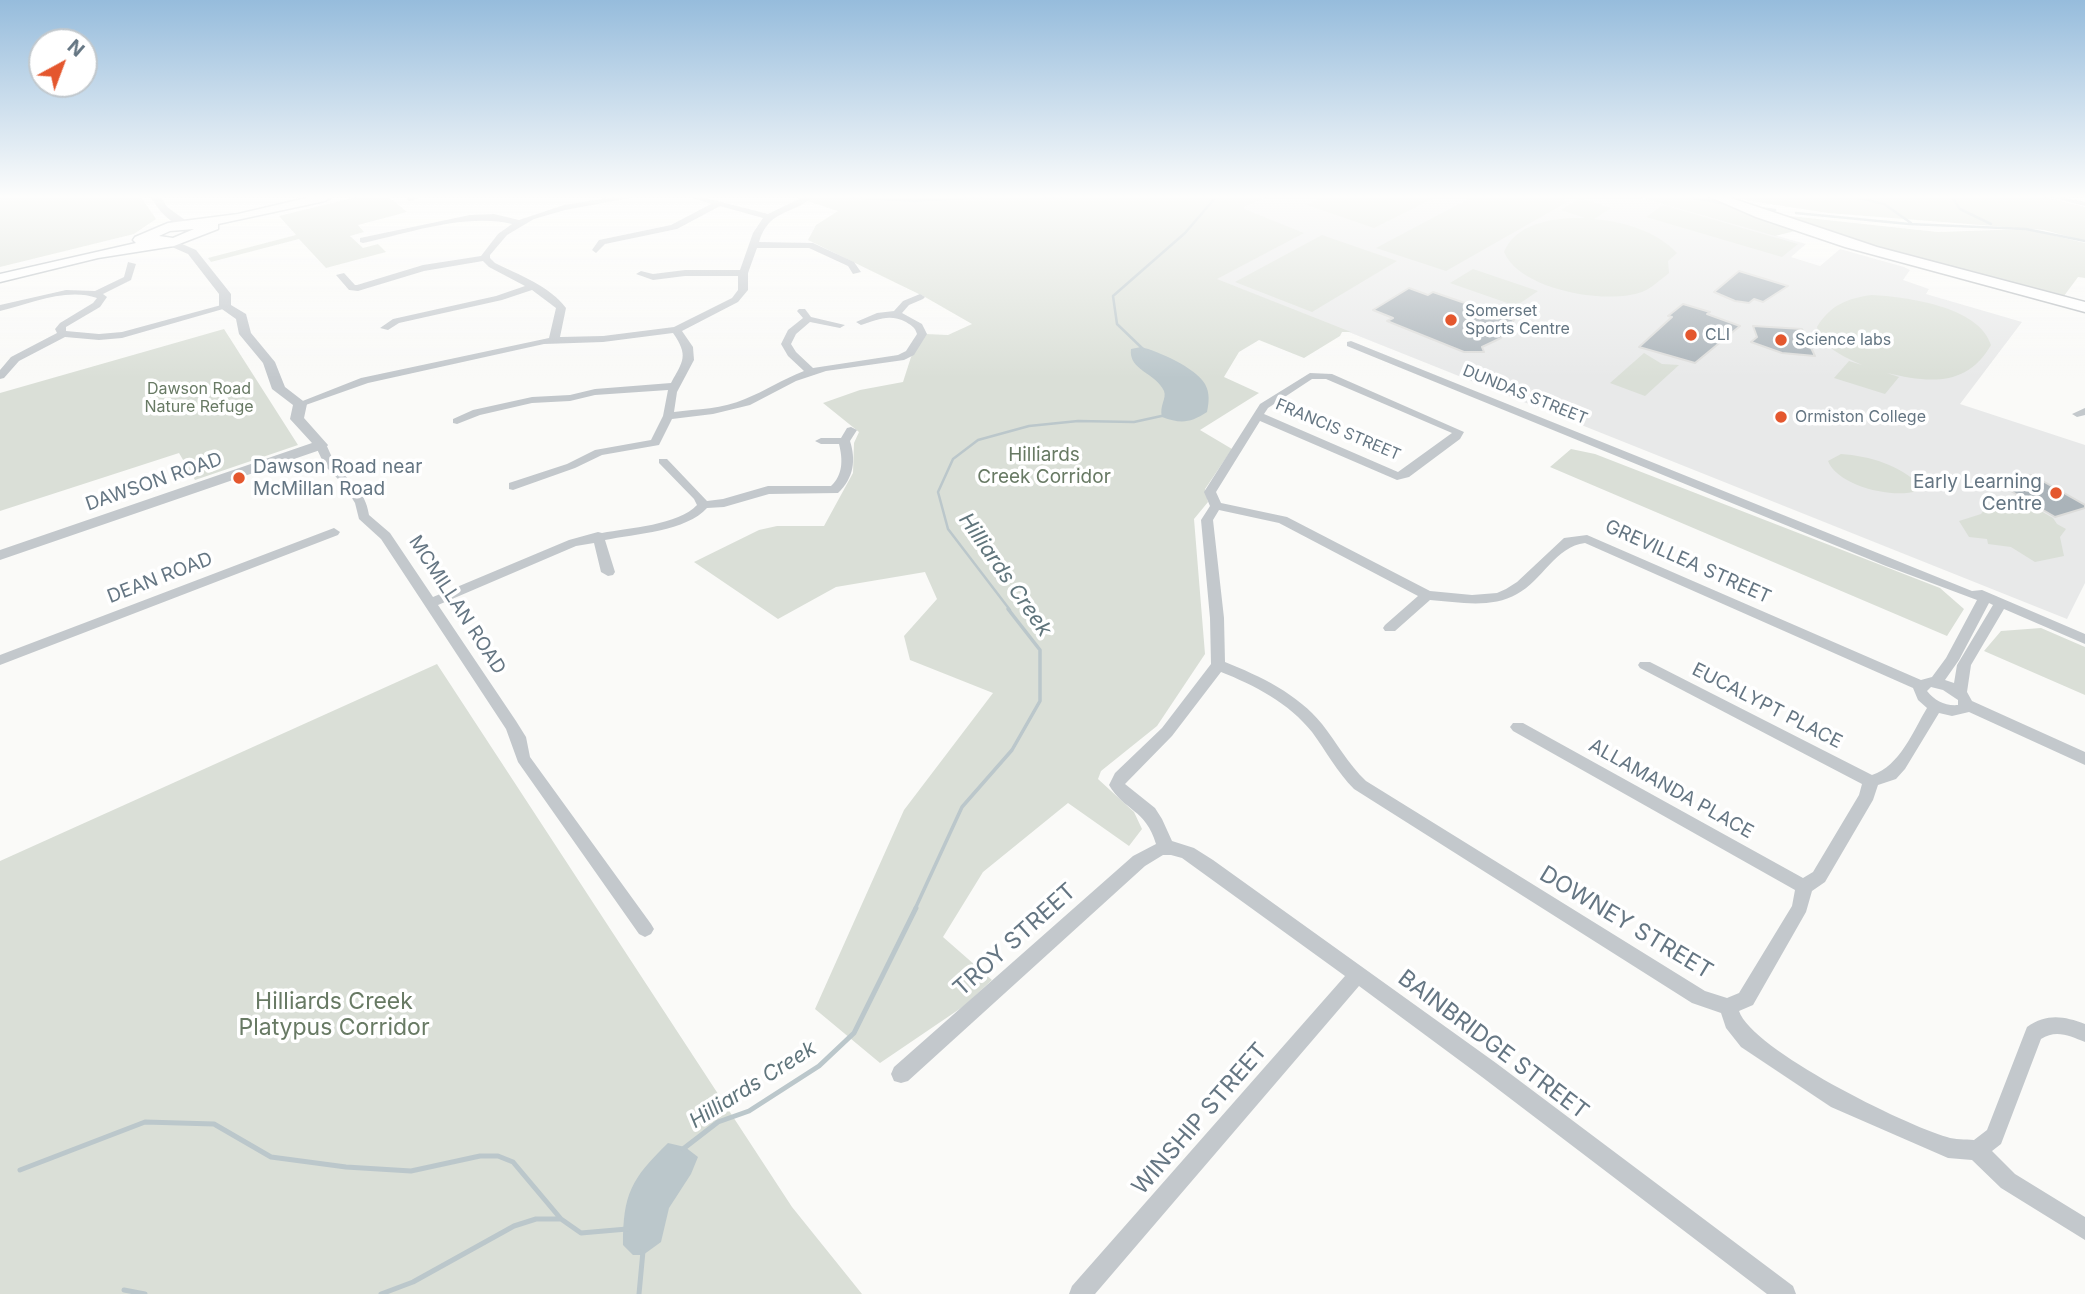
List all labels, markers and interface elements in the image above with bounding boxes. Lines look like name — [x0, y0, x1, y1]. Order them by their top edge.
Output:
north arrow — [28, 28, 98, 98]
text: N — [63, 35, 89, 62]
place label: Somerset Sports Centre — [1465, 301, 1570, 339]
marker: Somerset Sports Centre — [1443, 312, 1459, 328]
place label: CLI — [1705, 325, 1730, 345]
marker: CLI — [1683, 327, 1699, 343]
place label: Science labs — [1795, 330, 1891, 350]
marker: Science labs — [1773, 332, 1789, 348]
street label: DUNDAS STREET — [1460, 361, 1590, 429]
park label: Dawson Road Nature Refuge — [144, 379, 254, 417]
street label: FRANCIS STREET — [1273, 395, 1403, 465]
place label: Ormiston College — [1795, 407, 1926, 427]
marker: Ormiston College — [1773, 409, 1789, 425]
park label: Hilliards Creek Corridor — [977, 444, 1111, 488]
street label: DAWSON ROAD — [83, 448, 225, 516]
place label: Dawson Road near McMillan Road — [253, 456, 422, 500]
marker: Dawson Road near McMillan Road — [231, 470, 247, 486]
place label: Early Learning Centre — [1913, 471, 2042, 515]
marker: Early Learning Centre — [2048, 485, 2064, 501]
water label: Hilliards Creek — [953, 508, 1057, 642]
street label: GREVILLEA STREET — [1602, 515, 1774, 609]
street label: MCMILLAN ROAD — [404, 531, 510, 679]
street label: DEAN ROAD — [104, 547, 216, 609]
street label: EUCALYPT PLACE — [1688, 658, 1846, 754]
street label: ALLAMANDA PLACE — [1585, 734, 1757, 844]
street label: DOWNEY STREET — [1534, 860, 1718, 986]
street label: TROY STREET — [948, 878, 1082, 1002]
street label: BAINBRIDGE STREET — [1392, 964, 1594, 1126]
park label: Hilliards Creek Platypus Corridor — [238, 988, 430, 1042]
water label: Hilliards Creek — [685, 1036, 821, 1134]
street label: WINSHIP STREET — [1127, 1037, 1273, 1201]

